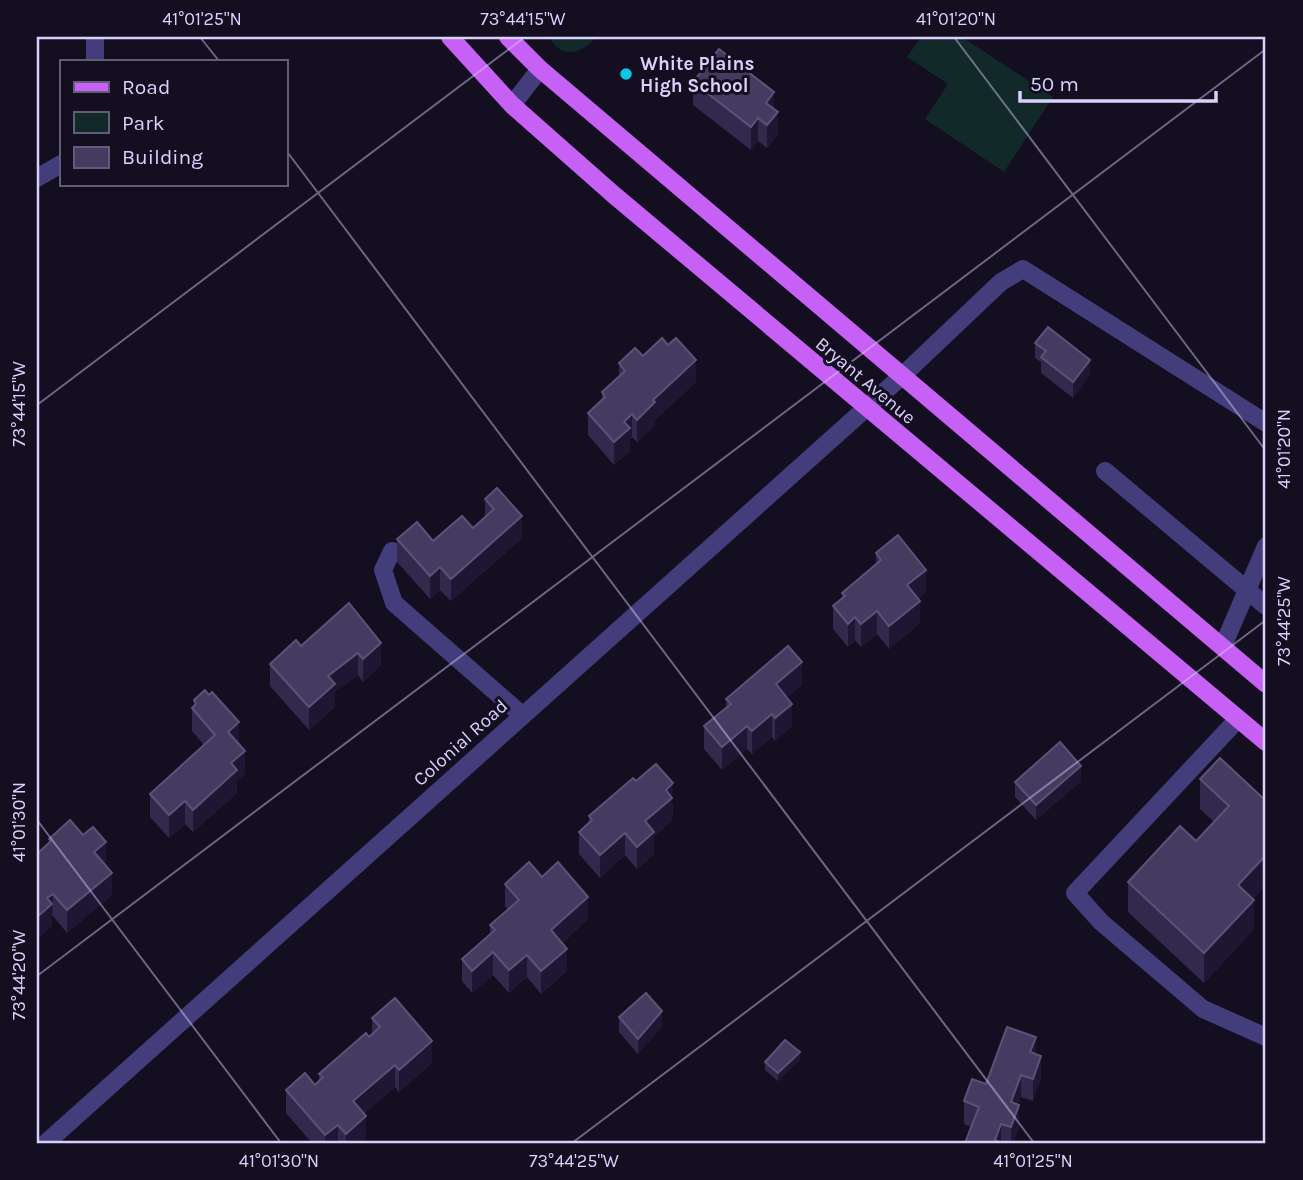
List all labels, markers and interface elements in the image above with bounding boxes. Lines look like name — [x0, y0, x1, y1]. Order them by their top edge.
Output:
text: 41°01'25"N — [162, 8, 242, 30]
text: 73°44'15"W — [480, 8, 566, 30]
text: 41°01'20"N — [916, 8, 996, 30]
place label: White Plains High School — [640, 53, 754, 97]
legend — [60, 60, 287, 186]
scale bar — [1020, 60, 1216, 104]
marker: White Plains High School — [618, 66, 634, 82]
text: 50 m — [1030, 72, 1079, 96]
text: Road — [122, 75, 170, 99]
text: Park — [122, 111, 165, 135]
text: Building — [122, 145, 203, 169]
street label: Bryant Avenue — [811, 333, 920, 429]
text: 73°44'15"W — [8, 361, 30, 447]
text: 41°01'20"N — [1273, 409, 1295, 489]
text: 73°44'25"W — [1273, 576, 1295, 666]
street label: Colonial Road — [409, 695, 512, 791]
text: 41°01'30"N — [8, 782, 30, 862]
text: 73°44'20"W — [8, 930, 30, 1020]
text: 41°01'30"N — [239, 1150, 319, 1172]
text: 73°44'25"W — [529, 1150, 619, 1172]
text: 41°01'25"N — [993, 1150, 1073, 1172]

